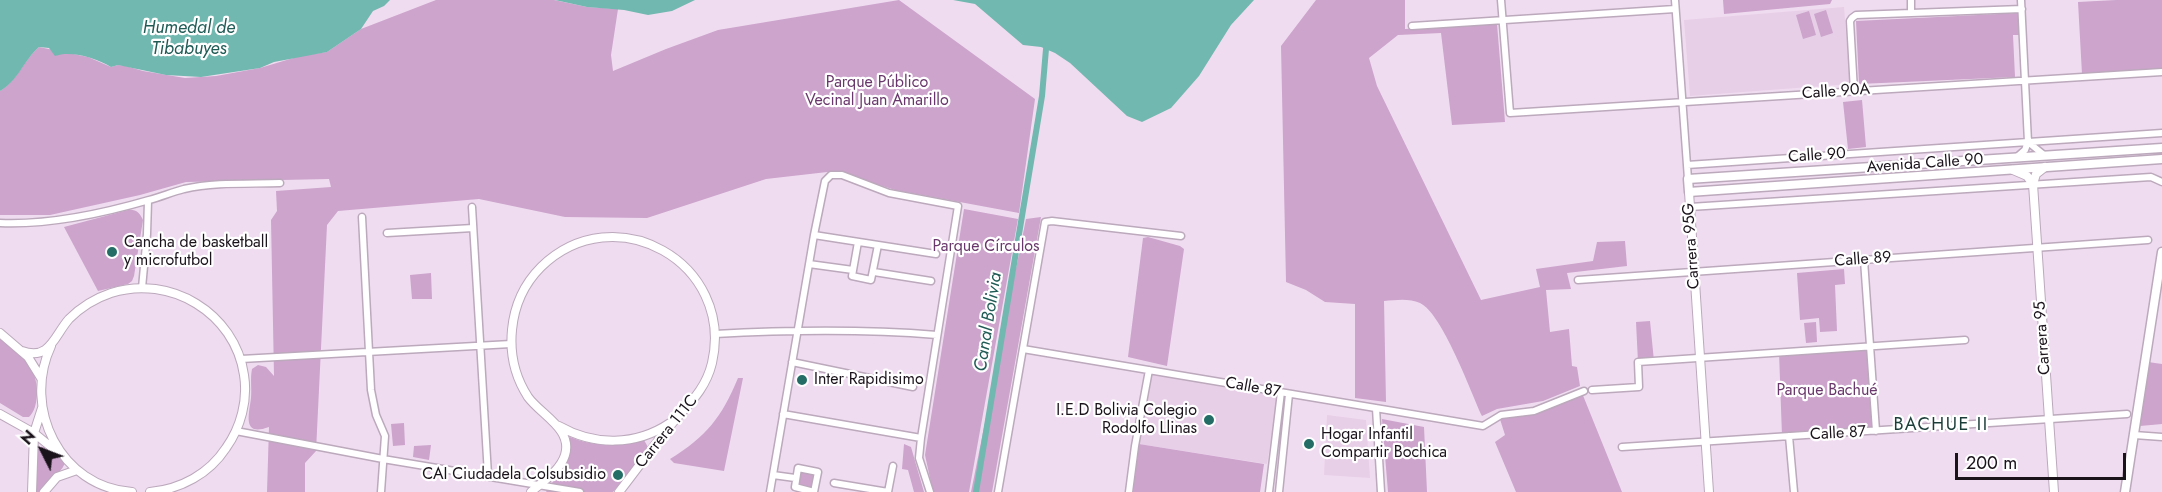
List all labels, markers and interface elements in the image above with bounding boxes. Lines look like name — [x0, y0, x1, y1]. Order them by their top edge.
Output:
water label: Humedal de Tibabuyes — [143, 18, 235, 60]
park label: Parque Público Vecinal Juan Amarillo — [805, 73, 949, 111]
street label: Calle 90A — [1801, 80, 1871, 104]
street label: Calle 90 — [1787, 144, 1847, 168]
street label: Avenida Calle 90 — [1866, 150, 1984, 178]
street label: Carrera 95G — [1679, 202, 1705, 290]
place label: Cancha de basketball y microfutbol — [124, 233, 268, 271]
park label: Parque Círculos — [932, 237, 1040, 257]
marker: Cancha de basketball y microfutbol — [105, 245, 119, 259]
street label: Calle 89 — [1834, 248, 1892, 272]
water label: Canal Bolivia — [970, 271, 1008, 373]
street label: Carrera 95 — [2031, 300, 2055, 376]
place label: Inter Rapidisimo — [814, 370, 924, 390]
marker: Inter Rapidisimo — [795, 373, 809, 387]
street label: Calle 87 — [1224, 374, 1282, 402]
park label: Parque Bachué — [1776, 381, 1878, 401]
street label: Carrera 111C — [632, 392, 702, 472]
place label: I.E.D Bolivia Colegio Rodolfo Llinas — [1056, 401, 1197, 439]
marker: I.E.D Bolivia Colegio Rodolfo Llinas — [1202, 413, 1216, 427]
district label: BACHUE II — [1893, 415, 1989, 437]
north arrow — [12, 420, 72, 480]
street label: Calle 87 — [1810, 423, 1866, 445]
text: N — [15, 425, 41, 450]
place label: Hogar Infantil Compartir Bochica — [1321, 425, 1447, 463]
marker: Hogar Infantil Compartir Bochica — [1302, 437, 1316, 451]
scale bar — [1958, 441, 2129, 479]
text: 200 m — [1966, 450, 2017, 476]
place label: CAI Ciudadela Colsubsidio — [422, 465, 606, 485]
marker: CAI Ciudadela Colsubsidio — [611, 468, 625, 482]

